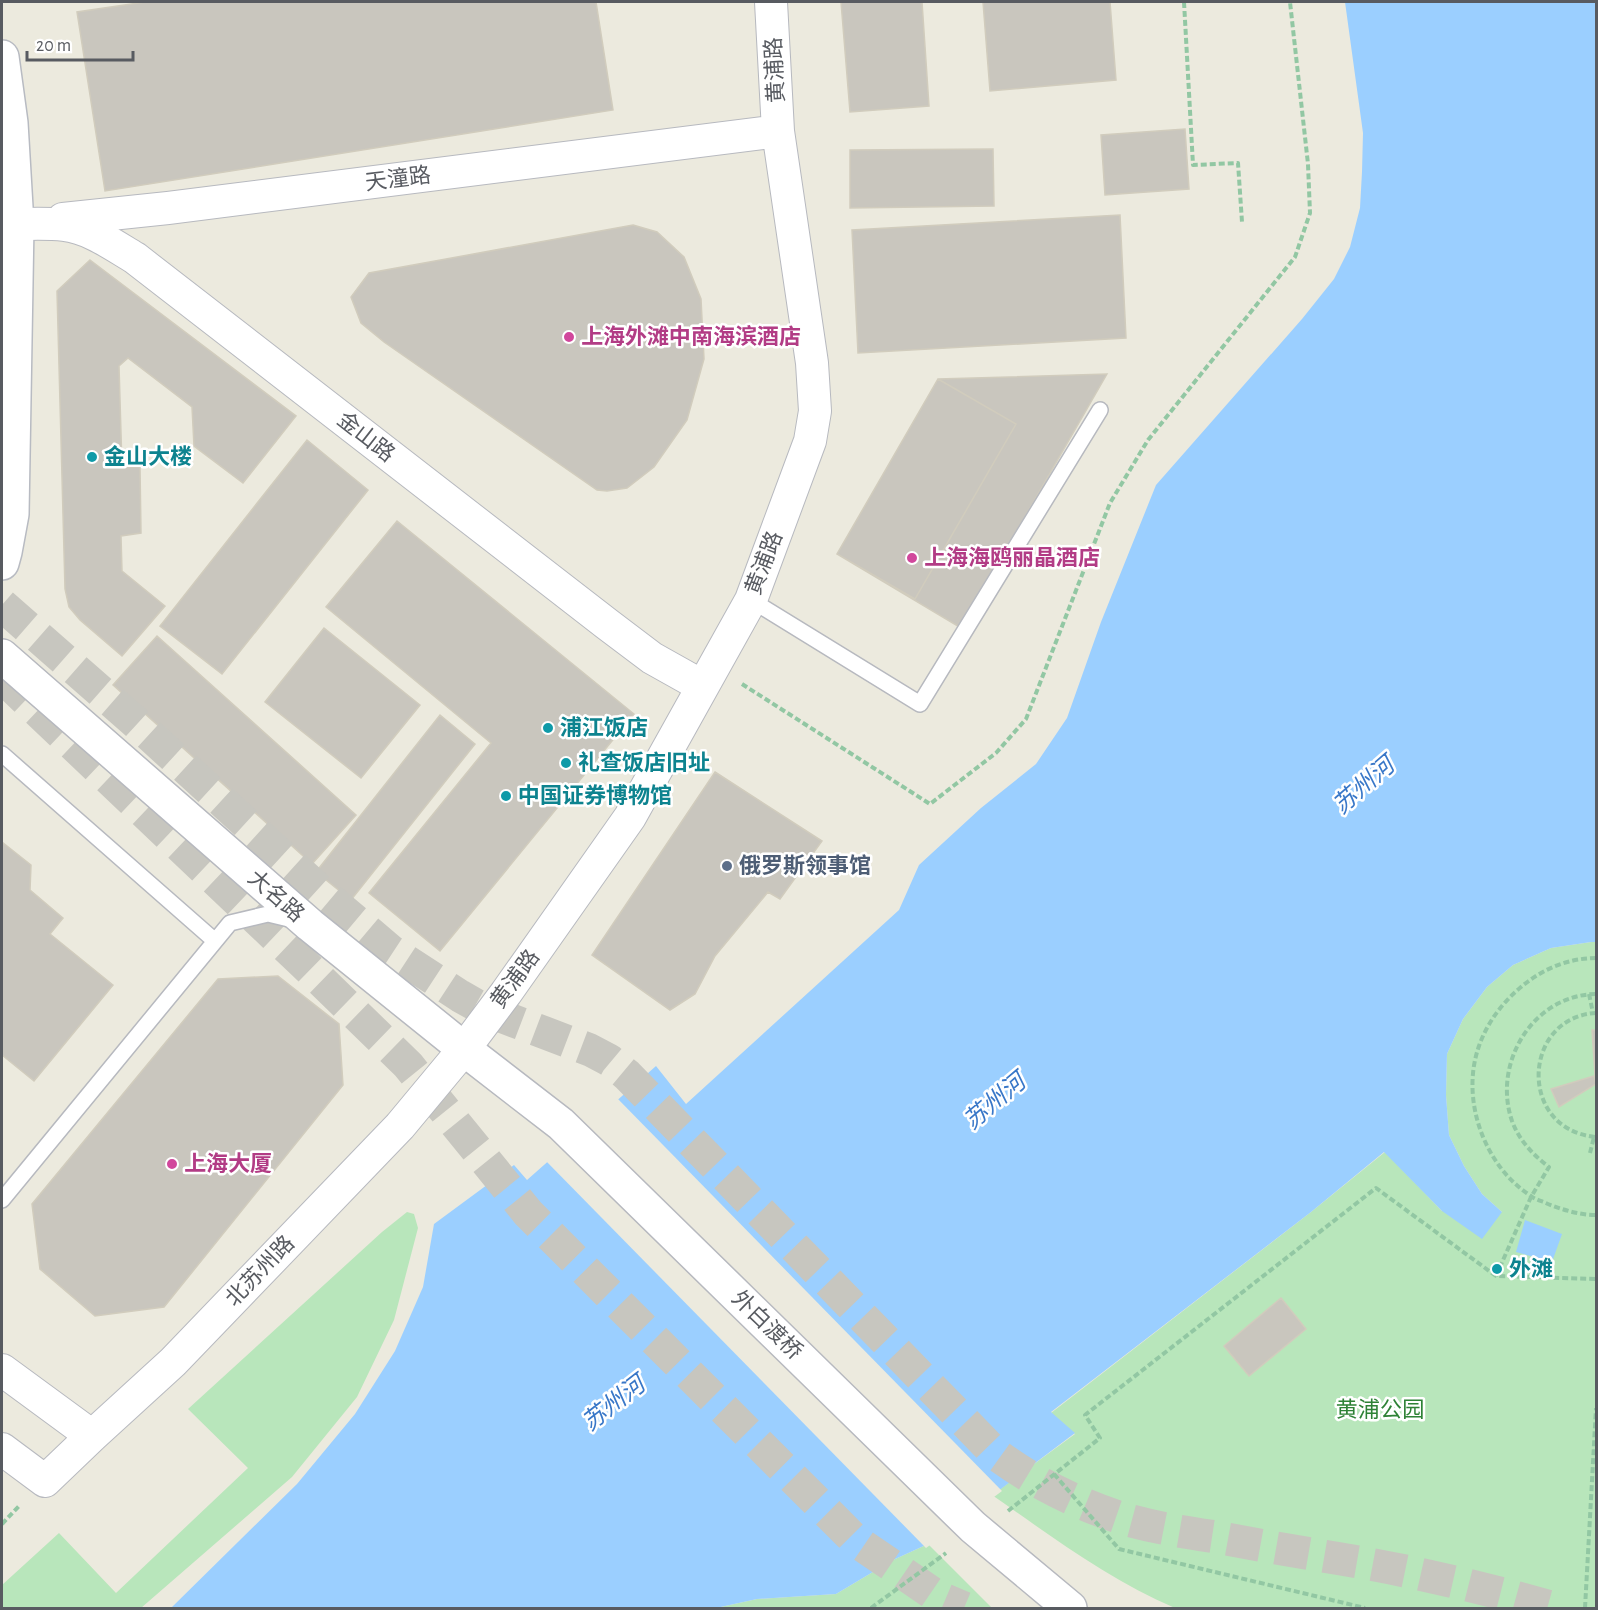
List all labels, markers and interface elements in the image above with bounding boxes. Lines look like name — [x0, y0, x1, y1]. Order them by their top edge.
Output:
scale bar — [27, 24, 134, 62]
street label: 黄浦路 — [761, 36, 788, 104]
text: 20 m — [36, 37, 71, 55]
street label: 天潼路 — [364, 163, 432, 194]
place label: 上海外滩中南海滨酒店 — [581, 324, 801, 348]
marker: 上海外滩中南海滨酒店 — [562, 330, 576, 344]
street label: 金山路 — [333, 407, 399, 466]
place label: 金山大楼 — [104, 445, 192, 468]
marker: 金山大楼 — [85, 450, 99, 464]
street label: 黄浦路 — [741, 528, 786, 598]
place label: 上海海鸥丽晶酒店 — [924, 546, 1100, 569]
marker: 上海海鸥丽晶酒店 — [905, 551, 919, 565]
place label: 浦江饭店 — [560, 716, 648, 739]
marker: 浦江饭店 — [541, 721, 555, 735]
water label: 苏州河 — [1328, 749, 1402, 819]
place label: 礼查饭店旧址 — [578, 751, 710, 774]
marker: 礼查饭店旧址 — [559, 756, 573, 770]
place label: 中国证券博物馆 — [518, 784, 672, 807]
marker: 中国证券博物馆 — [499, 789, 513, 803]
place label: 俄罗斯领事馆 — [739, 854, 871, 877]
marker: 俄罗斯领事馆 — [720, 859, 734, 873]
street label: 大名路 — [244, 865, 309, 926]
street label: 黄浦路 — [486, 945, 543, 1012]
water label: 苏州河 — [958, 1066, 1033, 1134]
place label: 上海大厦 — [184, 1152, 272, 1175]
marker: 上海大厦 — [165, 1157, 179, 1171]
street label: 北苏州路 — [221, 1231, 298, 1310]
place label: 外滩 — [1509, 1257, 1553, 1280]
marker: 外滩 — [1490, 1262, 1504, 1276]
street label: 外白渡桥 — [728, 1286, 807, 1363]
water label: 苏州河 — [577, 1368, 653, 1436]
park label: 黄浦公园 — [1336, 1398, 1424, 1421]

